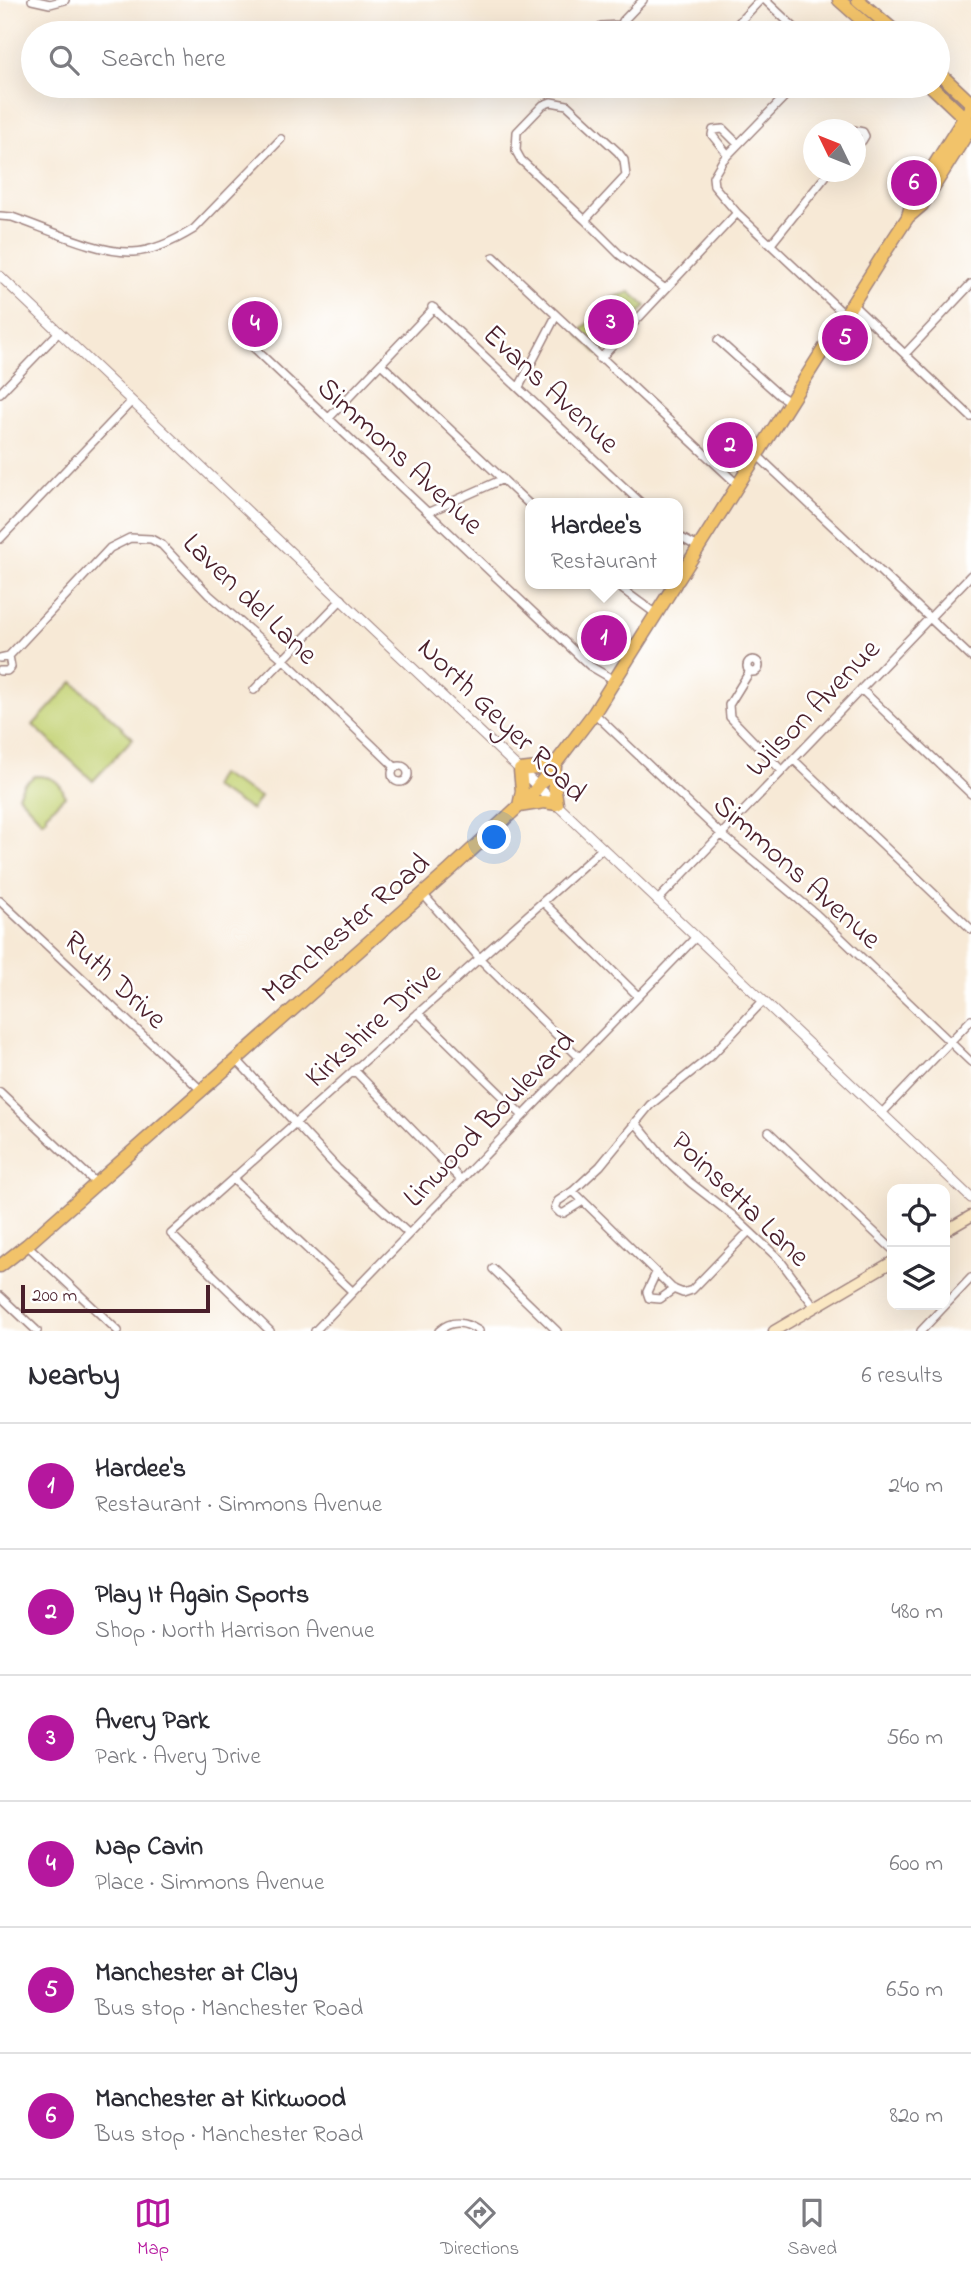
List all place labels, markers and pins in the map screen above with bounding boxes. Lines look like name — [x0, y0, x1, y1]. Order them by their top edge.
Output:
pin: 6 — [891, 157, 937, 209]
pin: 3 — [588, 296, 634, 348]
pin: 4 — [232, 298, 278, 350]
pin: 5 — [822, 312, 868, 364]
pin: 2 — [707, 419, 753, 471]
pin: 1 — [581, 612, 627, 664]

